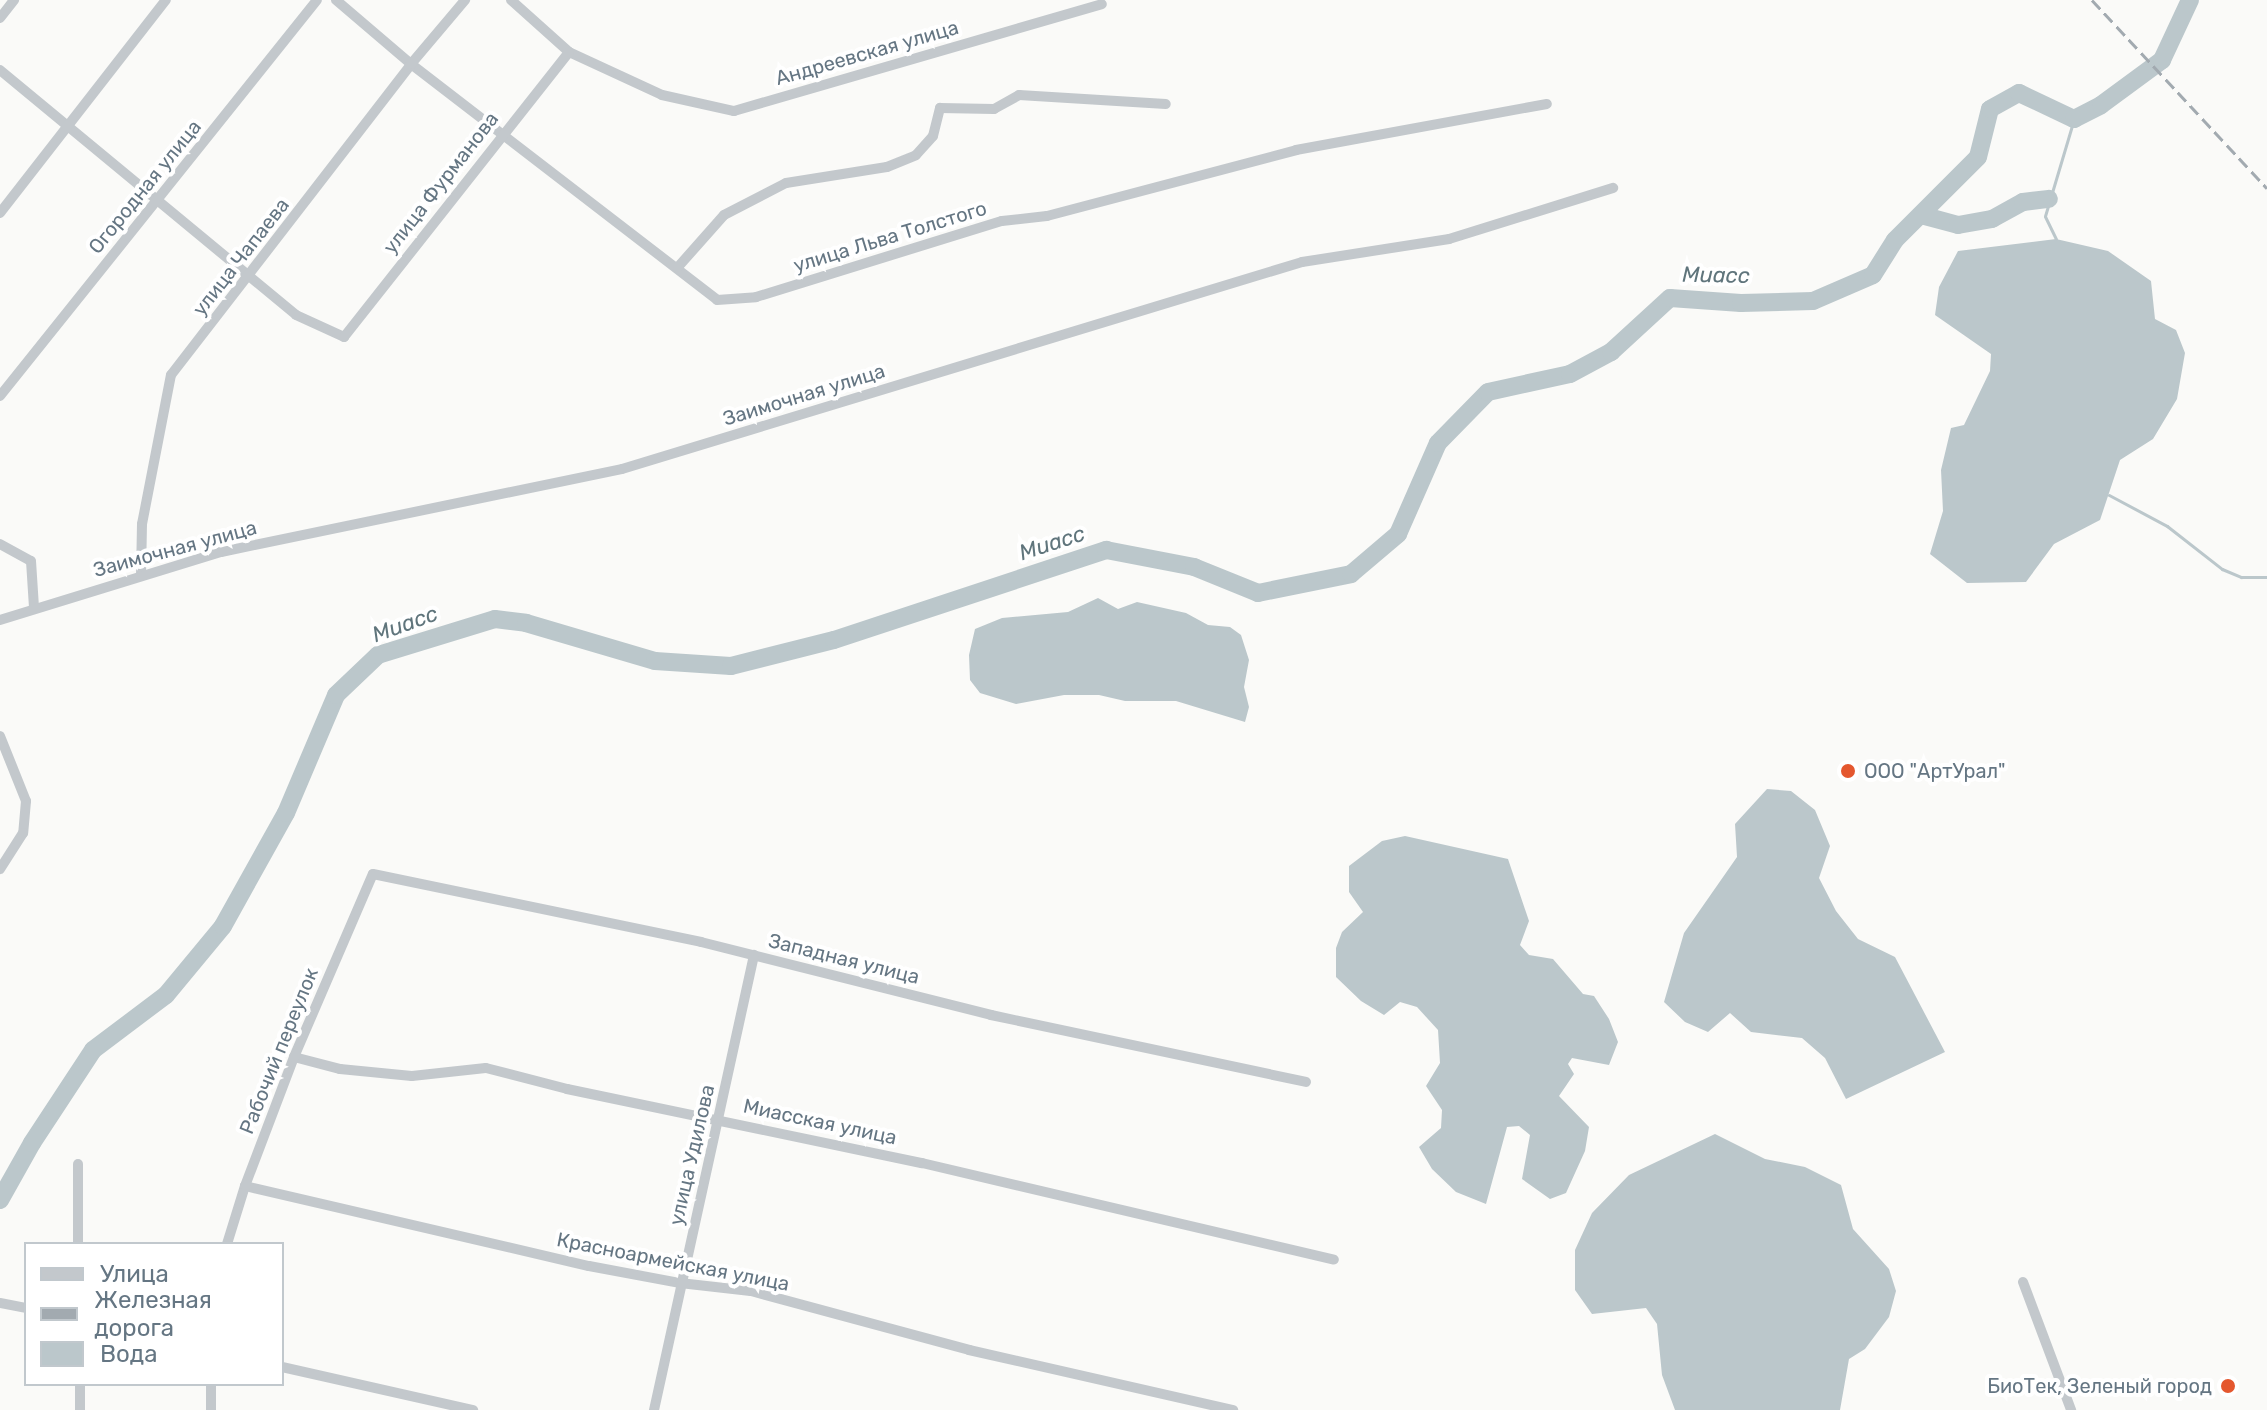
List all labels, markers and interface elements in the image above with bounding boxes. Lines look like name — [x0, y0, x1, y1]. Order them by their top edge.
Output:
street label: Андреевская улица — [773, 15, 961, 91]
street label: улица Фурманова — [378, 107, 504, 259]
street label: Огородная улица — [84, 115, 206, 259]
street label: улица Чапаева — [188, 193, 294, 321]
street label: улица Льва Толстого — [790, 196, 990, 278]
water label: Миасс — [1682, 261, 1750, 289]
street label: Заимочная улица — [720, 359, 888, 431]
street label: Заимочная улица — [91, 516, 259, 582]
water label: Миасс — [1016, 520, 1088, 566]
water label: Миасс — [369, 600, 441, 648]
place label: ООО "АртУрал" — [1864, 759, 2005, 783]
marker: ООО "АртУрал" — [1839, 762, 1857, 780]
street label: Западная улица — [766, 929, 922, 989]
street label: Рабочий переулок — [235, 964, 323, 1138]
street label: улица Удилова — [664, 1082, 720, 1228]
street label: Миасская улица — [741, 1094, 899, 1150]
street label: Красноармейская улица — [555, 1228, 791, 1296]
legend — [24, 1242, 284, 1386]
text: Улица — [100, 1260, 169, 1288]
text: Железная дорога — [94, 1286, 212, 1342]
text: Вода — [100, 1340, 157, 1368]
place label: БиоТек, Зеленый город — [1987, 1374, 2212, 1398]
marker: БиоТек, Зеленый город — [2219, 1377, 2237, 1395]

